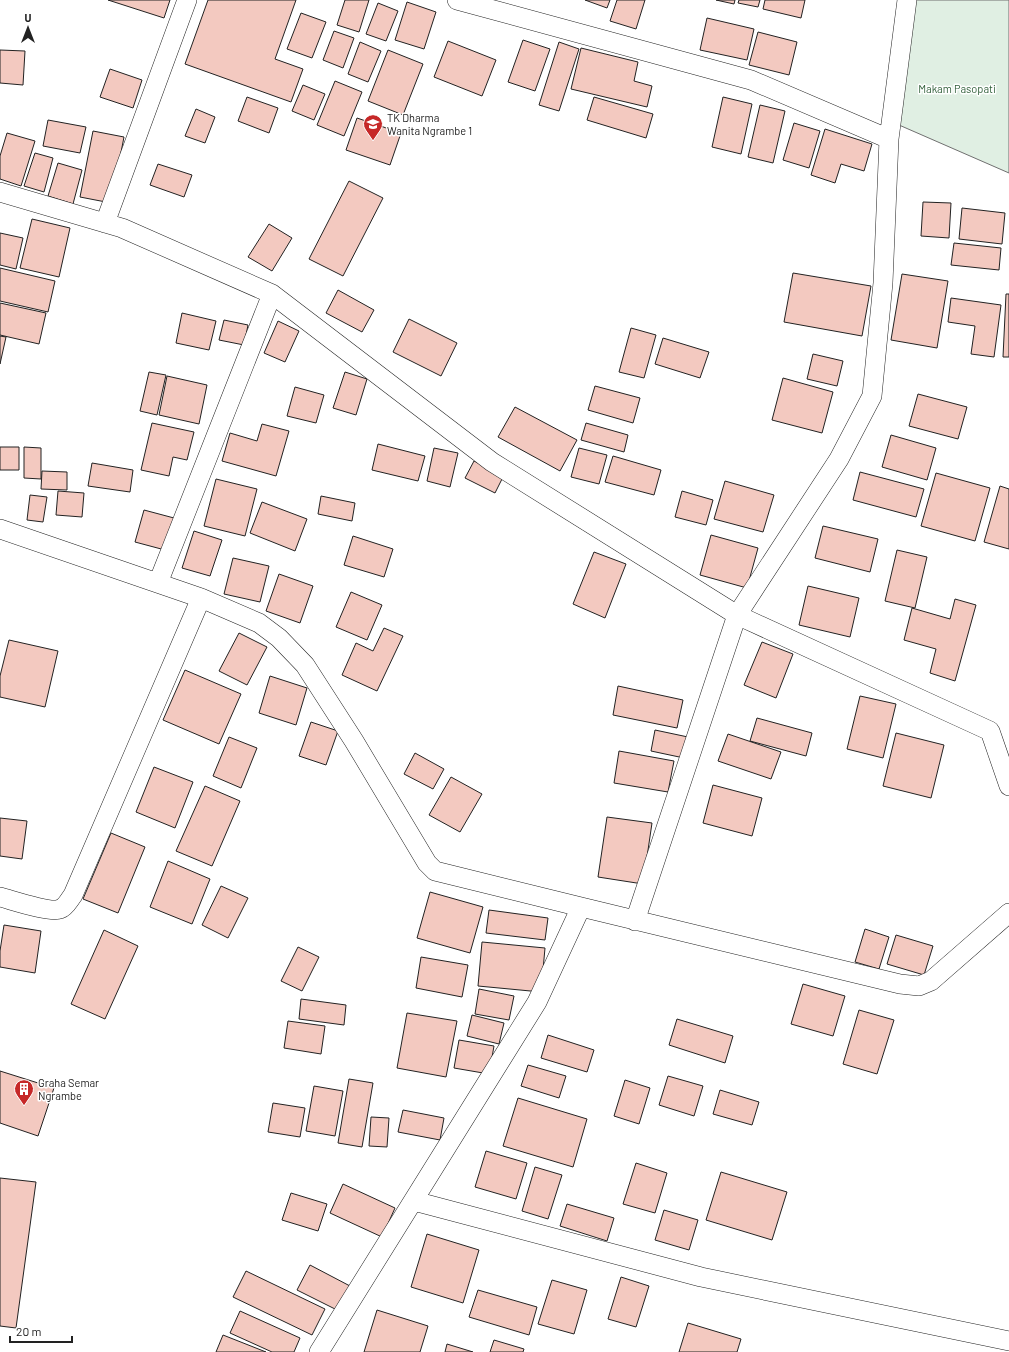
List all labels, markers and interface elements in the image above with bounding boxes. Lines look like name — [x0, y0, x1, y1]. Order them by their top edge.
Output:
north arrow — [8, 8, 48, 48]
text: U — [25, 11, 32, 24]
park label: Makam Pasopati — [918, 82, 996, 95]
place label: TK Dharma Wanita Ngrambe 1 — [387, 111, 472, 137]
school or university icon: TK Dharma Wanita Ngrambe 1 — [362, 113, 384, 141]
place label: Graha Semar Ngrambe — [38, 1076, 99, 1102]
building icon: Graha Semar Ngrambe — [13, 1078, 35, 1106]
scale bar — [10, 1318, 72, 1344]
text: 20 m — [16, 1324, 42, 1338]

